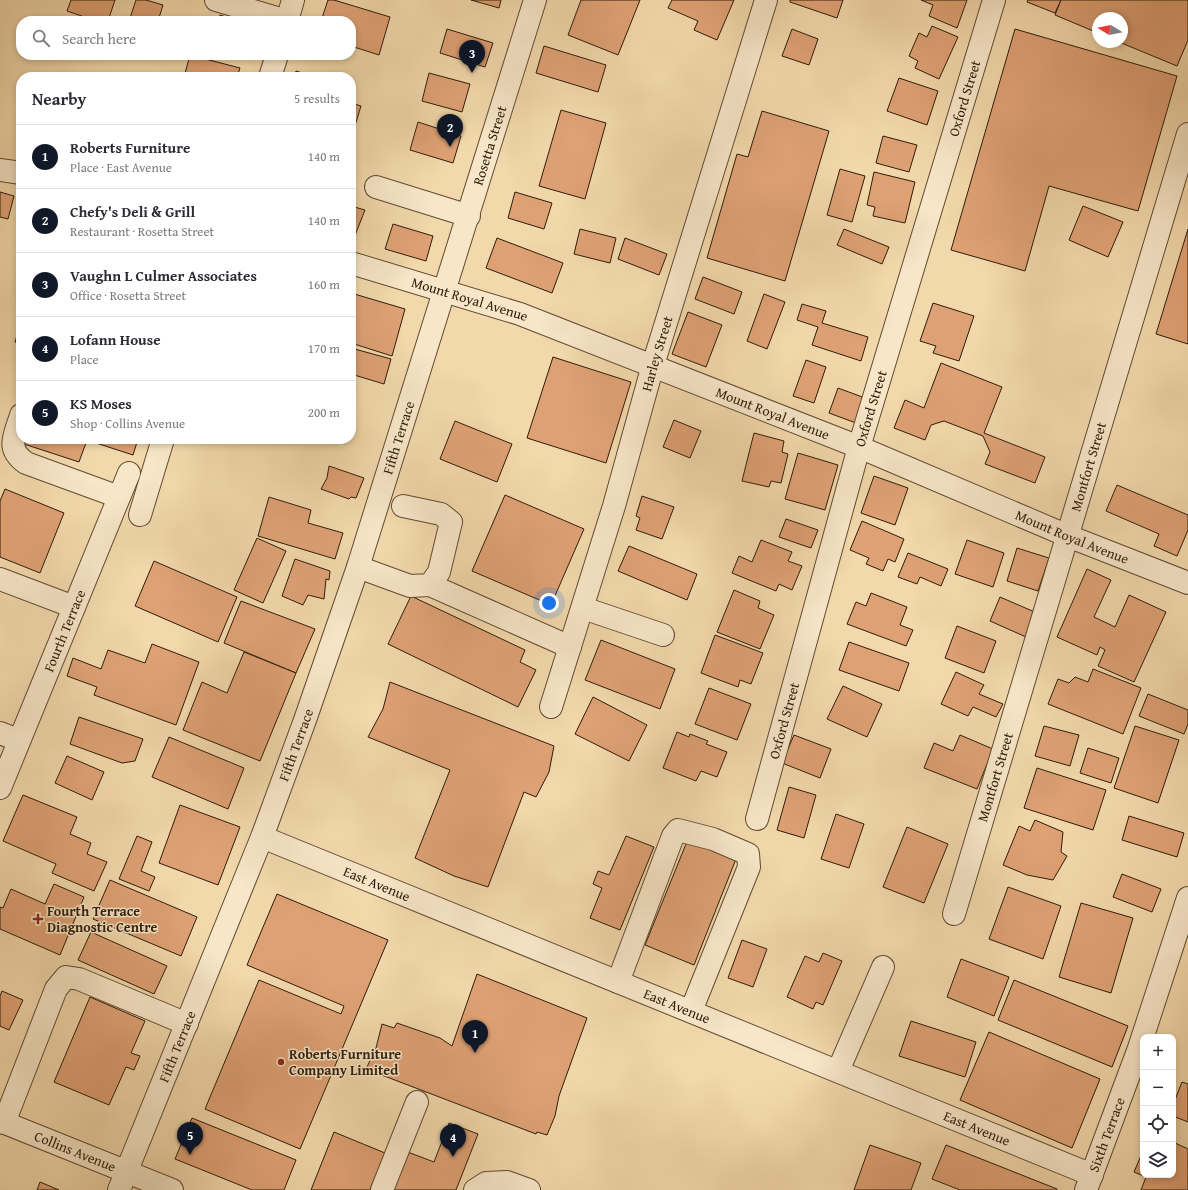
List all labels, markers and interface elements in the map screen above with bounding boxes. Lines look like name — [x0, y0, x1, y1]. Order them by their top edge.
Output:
north arrow — [1092, 12, 1128, 48]
search box — [16, 16, 356, 60]
icon: search — [30, 27, 52, 49]
text: Search here — [62, 28, 136, 49]
pin: 3 — [459, 40, 485, 73]
street label: Oxford Street — [943, 58, 985, 139]
text: Nearby — [32, 86, 86, 111]
text: 5 results — [294, 89, 340, 108]
street label: Rosetta Street — [468, 103, 511, 188]
pin: 2 — [437, 114, 463, 147]
text: Roberts Furniture — [70, 137, 190, 158]
text: 1 — [42, 147, 48, 166]
text: 140 m — [308, 147, 340, 166]
text: Place · East Avenue — [70, 158, 172, 177]
text: Chefy's Deli & Grill — [70, 201, 195, 222]
text: 2 — [42, 211, 48, 230]
text: 140 m — [308, 211, 340, 230]
text: Restaurant · Rosetta Street — [70, 222, 214, 241]
text: Vaughn L Culmer Associates — [70, 265, 257, 286]
street label: Mount Royal Avenue — [409, 272, 531, 326]
text: 3 — [42, 275, 48, 294]
text: 160 m — [308, 275, 340, 294]
text: Office · Rosetta Street — [70, 286, 186, 305]
street label: Harley Street — [636, 313, 678, 394]
text: Lofann House — [70, 329, 161, 350]
text: 4 — [42, 339, 48, 358]
text: 170 m — [308, 339, 340, 358]
text: Place — [70, 350, 99, 369]
street label: Oxford Street — [850, 368, 892, 449]
street label: Mount Royal Avenue — [713, 382, 833, 445]
text: KS Moses — [70, 393, 132, 414]
street label: Fifth Terrace — [378, 398, 419, 477]
text: 5 — [42, 403, 48, 422]
text: 200 m — [308, 403, 340, 422]
text: Shop · Collins Avenue — [70, 414, 185, 433]
street label: Montfort Street — [1065, 420, 1111, 514]
street label: Mount Royal Avenue — [1012, 505, 1132, 569]
street label: Fourth Terrace — [39, 586, 90, 675]
your location — [539, 593, 559, 613]
street label: Oxford Street — [764, 680, 804, 761]
street label: Fifth Terrace — [273, 706, 318, 784]
street label: Montfort Street — [972, 730, 1018, 824]
street label: East Avenue — [340, 861, 414, 906]
place label: Fourth Terrace Diagnostic Centre — [47, 901, 158, 937]
marker: Fourth Terrace Diagnostic Centre — [32, 913, 44, 925]
street label: East Avenue — [641, 983, 714, 1029]
street label: Fifth Terrace — [154, 1007, 201, 1085]
pin: 1 — [462, 1020, 488, 1053]
map controls — [1140, 1034, 1176, 1178]
button: + — [1140, 1034, 1176, 1070]
place label: Roberts Furniture Company Limited — [289, 1044, 401, 1080]
marker: Roberts Furniture Company Limited — [276, 1057, 286, 1067]
button: − — [1140, 1070, 1176, 1106]
street label: Sixth Terrace — [1084, 1094, 1130, 1175]
street label: East Avenue — [941, 1106, 1014, 1151]
button: locate — [1140, 1106, 1176, 1142]
pin: 5 — [177, 1122, 203, 1155]
pin: 4 — [440, 1124, 466, 1157]
street label: Collins Avenue — [31, 1126, 119, 1177]
button: layers — [1140, 1142, 1176, 1178]

